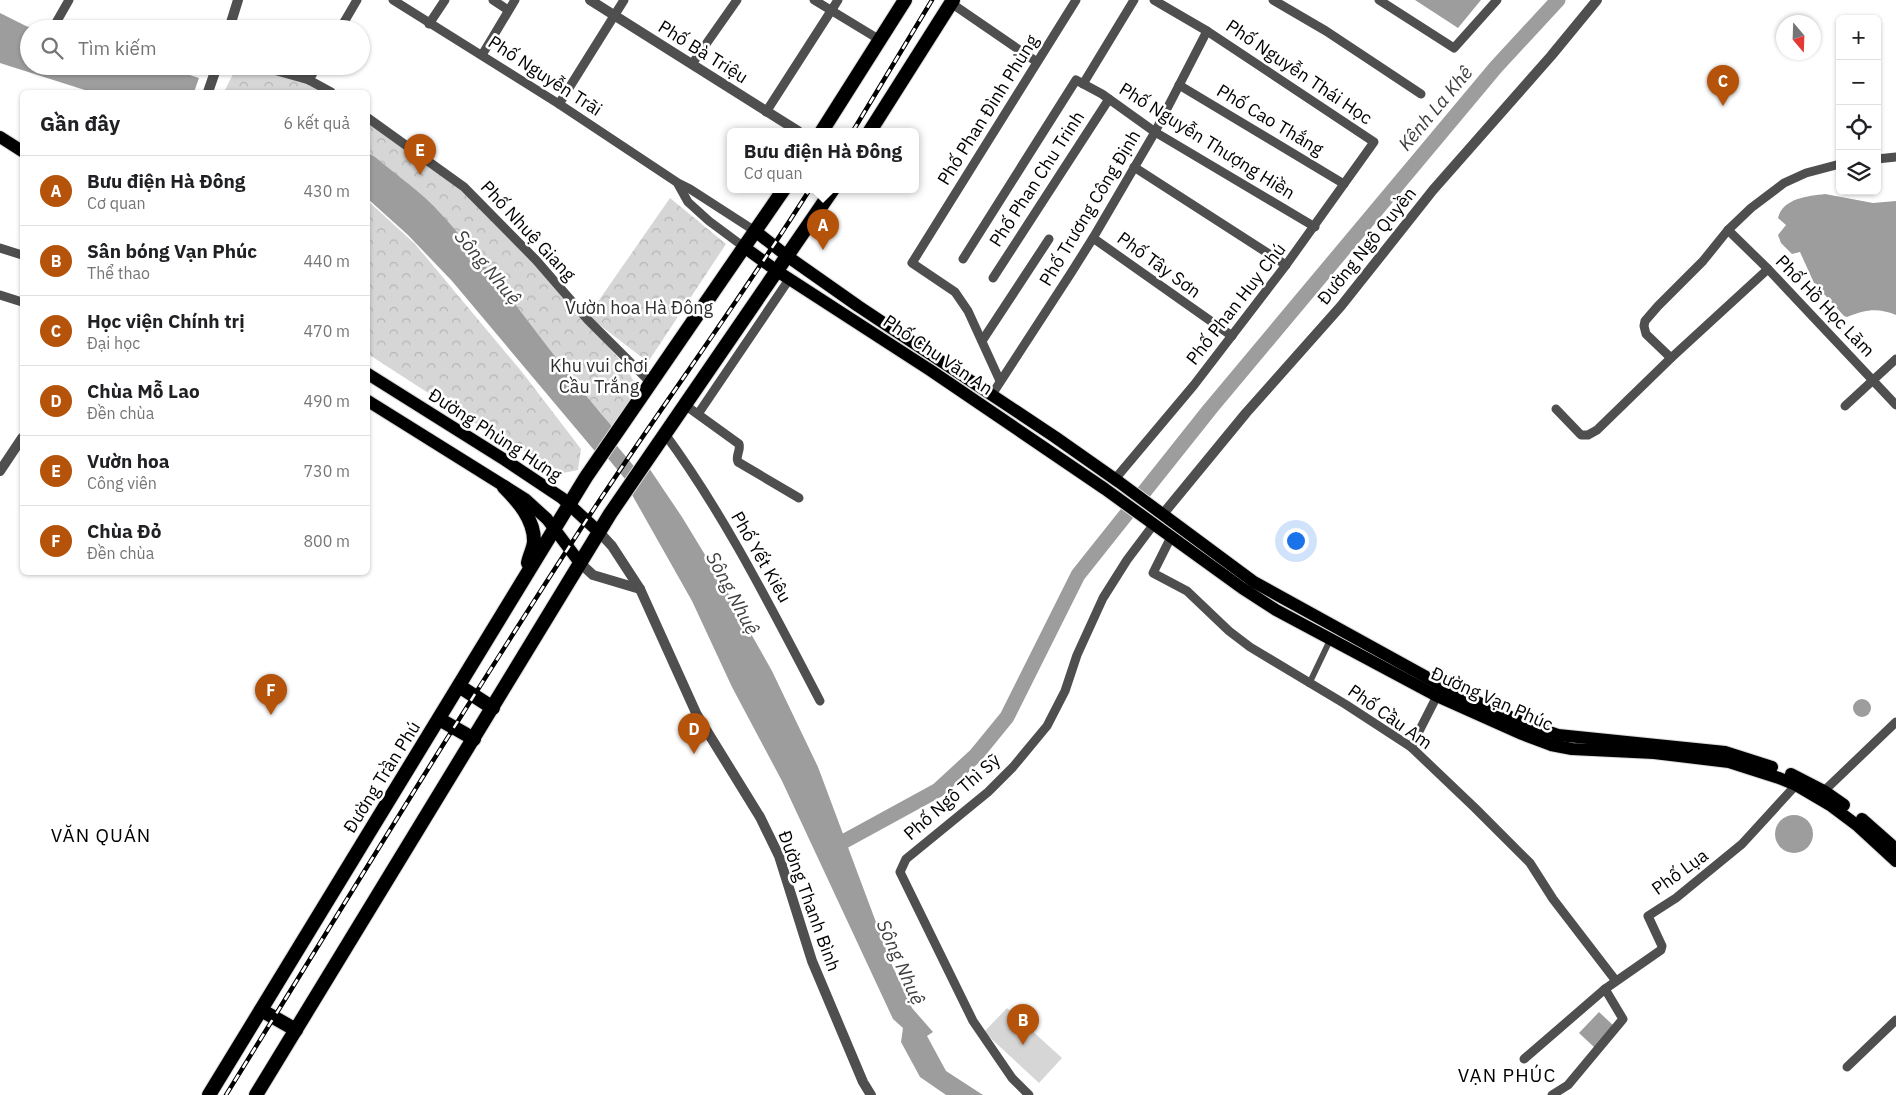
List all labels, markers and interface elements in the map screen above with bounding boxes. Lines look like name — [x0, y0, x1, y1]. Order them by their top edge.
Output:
street label: Phố Nguyễn Thái Học — [1222, 14, 1377, 129]
street label: Phố Bà Triệu — [654, 15, 753, 88]
north arrow — [1776, 15, 1821, 60]
map controls — [1836, 15, 1881, 195]
button: + — [1836, 15, 1881, 60]
search box — [20, 20, 370, 75]
street label: Phố Nguyễn Trãi — [484, 30, 607, 121]
street label: Phố Phan Đình Phùng — [932, 30, 1043, 189]
icon: search — [38, 34, 66, 62]
text: Tìm kiếm — [78, 36, 156, 60]
button: − — [1836, 60, 1881, 105]
water label: Kênh La Khê — [1393, 61, 1478, 155]
pin: C — [1707, 65, 1739, 106]
street label: Phố Nguyễn Thượng Hiền — [1115, 77, 1300, 204]
street label: Phố Cao Thắng — [1213, 79, 1328, 161]
button: locate — [1836, 105, 1881, 150]
street label: Phố Phan Chu Trinh — [984, 106, 1089, 251]
text: Gần đây — [40, 109, 120, 137]
text: 6 kết quả — [283, 113, 350, 133]
street label: Phố Trương Công Định — [1034, 125, 1145, 290]
popup — [727, 128, 919, 193]
pin: E — [404, 134, 436, 175]
text: Bưu điện Hà Đông — [744, 139, 902, 163]
button: layers — [1836, 150, 1881, 195]
text: Cơ quan — [744, 163, 803, 183]
text: Bưu điện Hà Đông — [87, 169, 245, 193]
street label: Phố Nhuệ Giang — [476, 176, 581, 286]
text: A — [51, 181, 61, 201]
text: 430 m — [303, 181, 350, 201]
street label: Đường Ngô Quyền — [1312, 182, 1421, 309]
text: Cơ quan — [87, 193, 146, 213]
pin: A — [807, 209, 839, 250]
water label: Sông Nhuệ — [450, 225, 526, 310]
street label: Phố Tây Sơn — [1113, 226, 1206, 303]
street label: Phố Phan Huy Chú — [1181, 238, 1290, 369]
text: Sân bóng Vạn Phúc — [87, 239, 257, 263]
street label: Phố Hồ Học Lãm — [1771, 250, 1880, 361]
text: B — [51, 251, 61, 271]
text: 440 m — [303, 251, 350, 271]
text: Thể thao — [87, 263, 150, 283]
park label: Vườn hoa Hà Đông — [565, 296, 714, 319]
text: Học viện Chính trị — [87, 309, 245, 333]
street label: Phố Chu Văn An — [879, 309, 998, 400]
text: C — [51, 321, 61, 341]
text: 470 m — [303, 321, 350, 341]
text: Đại học — [87, 333, 140, 353]
park label: Khu vui chơi Cầu Trắng — [550, 354, 648, 398]
text: Chùa Mỗ Lao — [87, 379, 200, 403]
street label: Đường Phùng Hưng — [424, 383, 567, 487]
text: D — [50, 391, 62, 411]
text: 490 m — [303, 391, 350, 411]
text: Đền chùa — [87, 403, 154, 423]
text: Vườn hoa — [87, 449, 170, 473]
text: E — [51, 461, 61, 481]
text: 730 m — [303, 461, 350, 481]
text: Công viên — [87, 473, 157, 493]
street label: Phố Yết Kiêu — [726, 507, 797, 607]
text: Chùa Đỏ — [87, 519, 161, 543]
your location — [1283, 528, 1309, 554]
text: F — [51, 531, 61, 551]
text: 800 m — [303, 531, 350, 551]
text: Đền chùa — [87, 543, 154, 563]
water label: Sông Nhuệ — [701, 547, 765, 639]
street label: Đường Vạn Phúc — [1428, 661, 1557, 736]
pin: F — [255, 674, 287, 715]
street label: Phố Cầu Am — [1344, 679, 1437, 754]
pin: D — [678, 713, 710, 754]
street label: Đường Trần Phú — [338, 716, 425, 837]
street label: Phố Ngô Thì Sỹ — [899, 748, 1005, 845]
district label: VĂN QUÁN — [51, 823, 151, 847]
street label: Đường Thanh Bình — [773, 827, 846, 974]
street label: Phố Lụa — [1647, 843, 1713, 900]
water label: Sông Nhuệ — [872, 916, 930, 1008]
pin: B — [1007, 1004, 1039, 1045]
district label: VẠN PHÚC — [1458, 1063, 1556, 1087]

